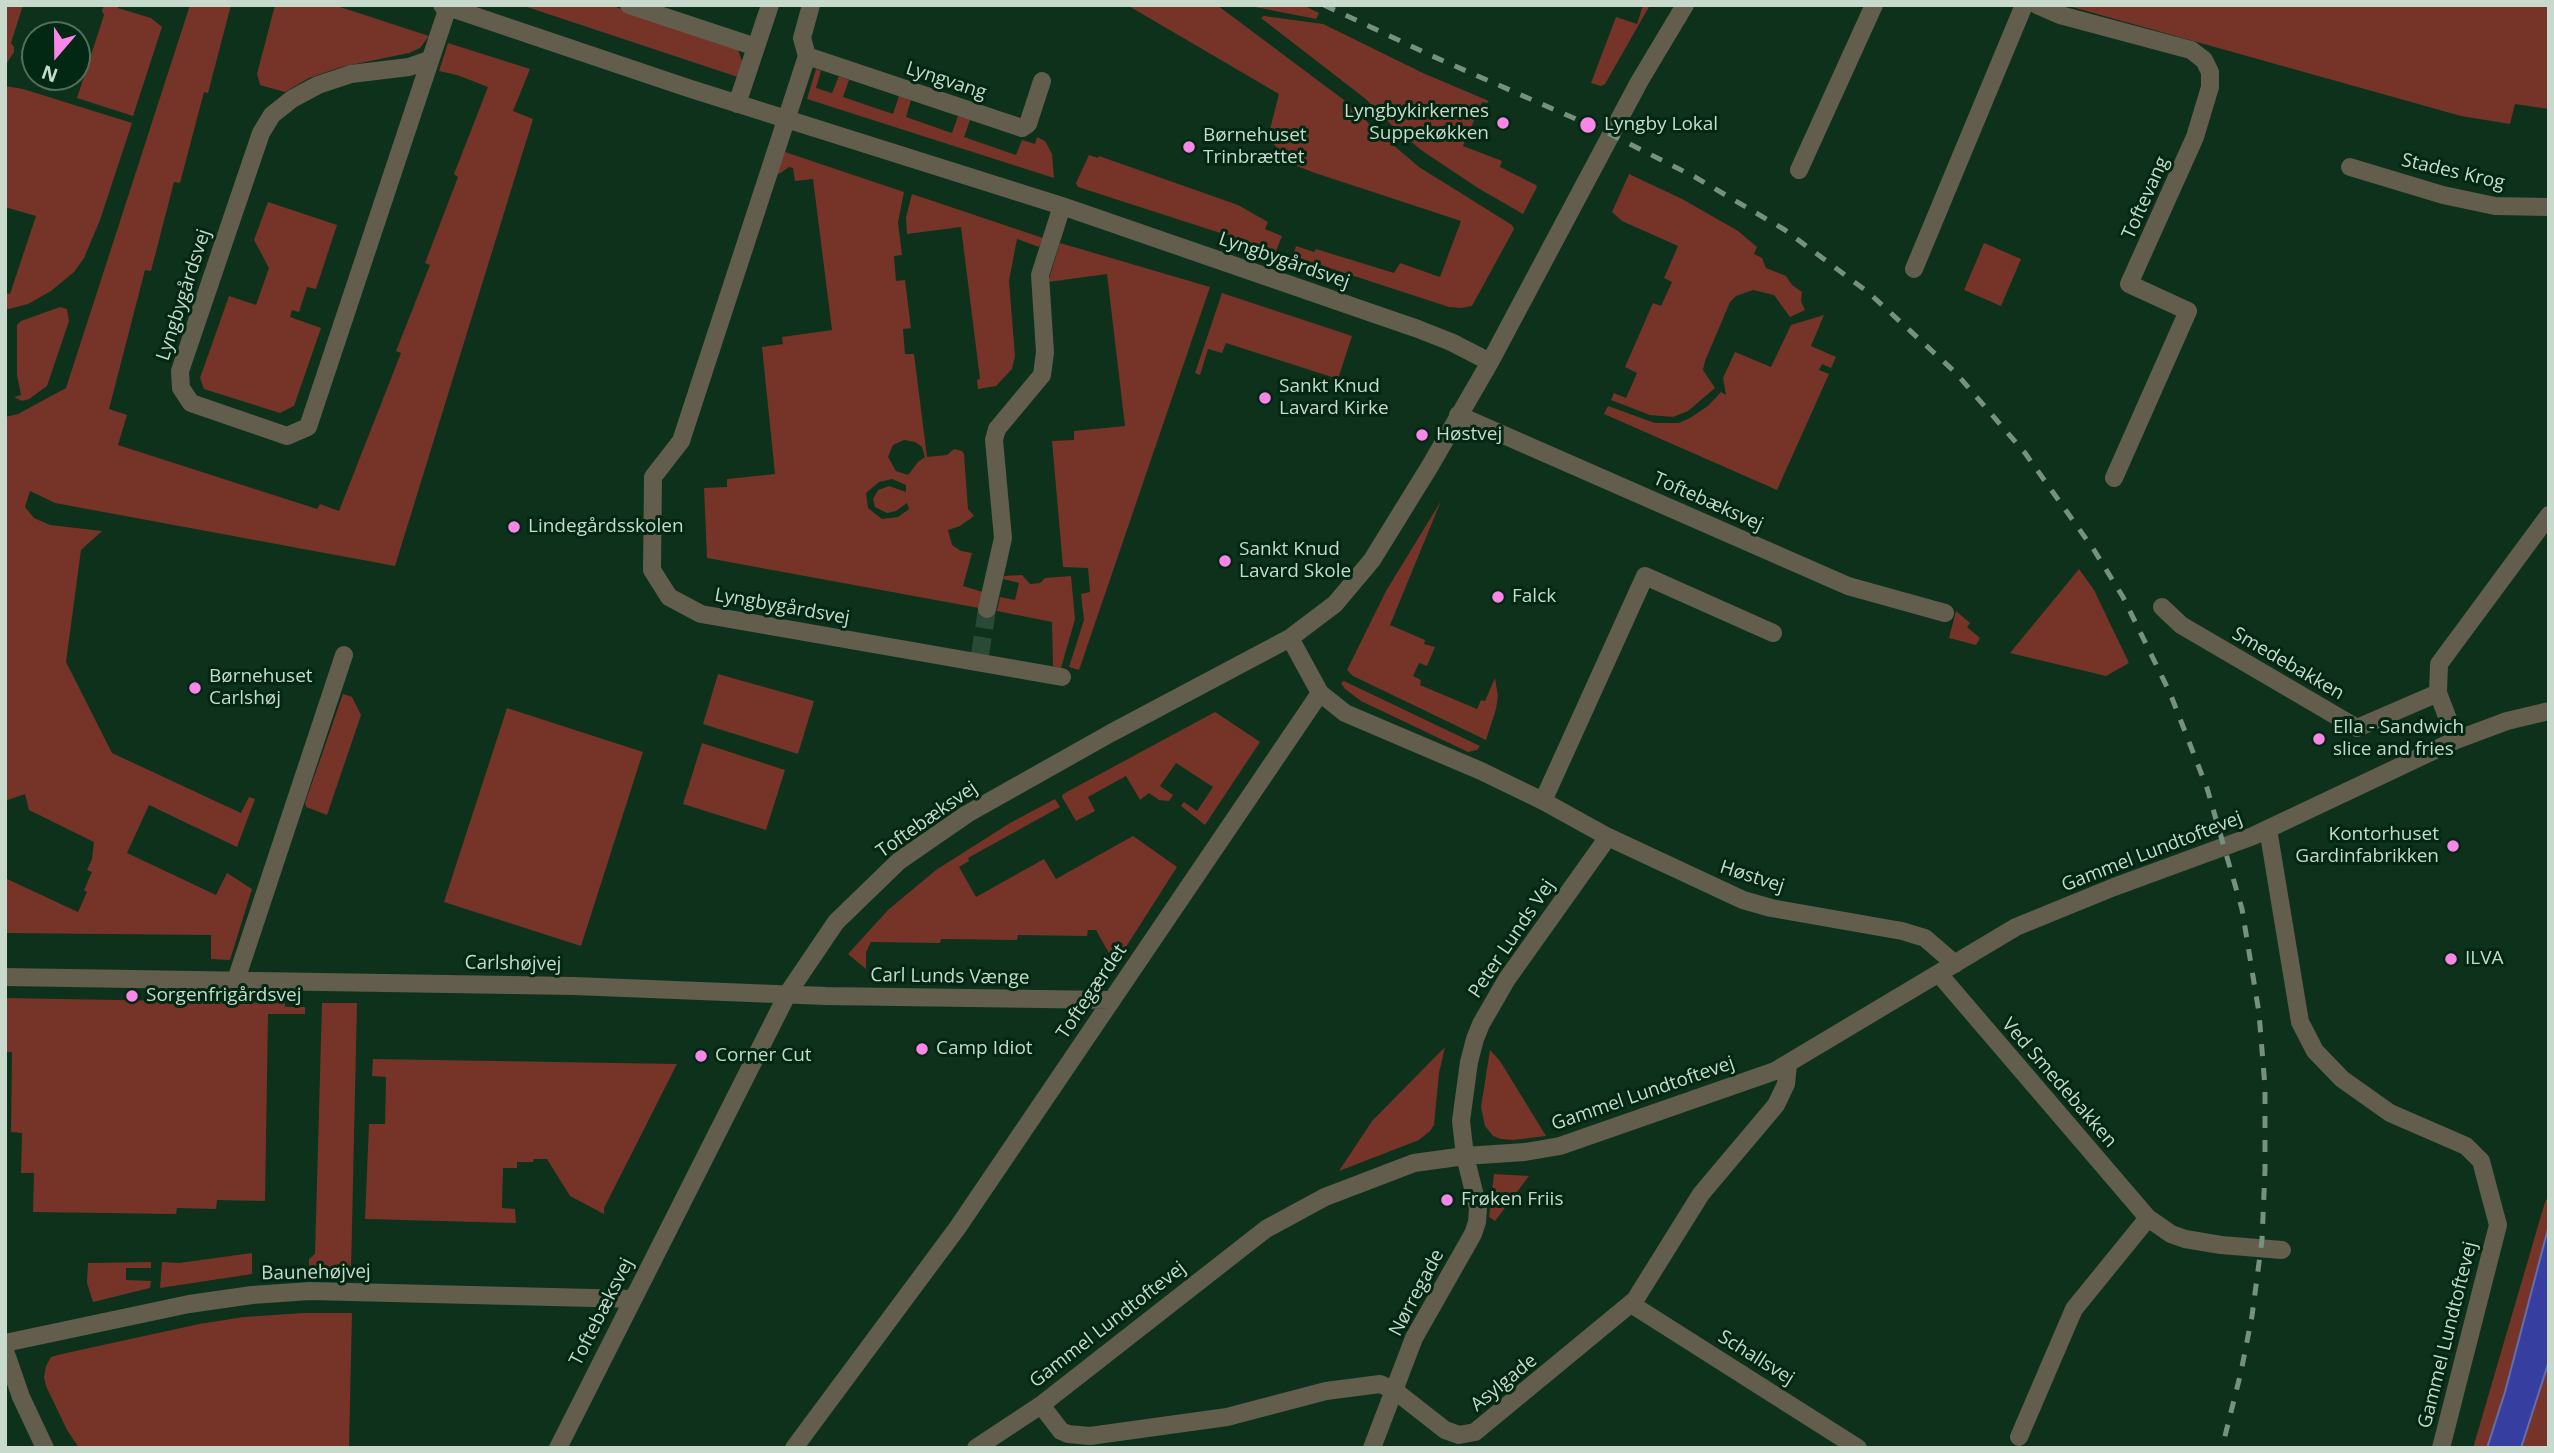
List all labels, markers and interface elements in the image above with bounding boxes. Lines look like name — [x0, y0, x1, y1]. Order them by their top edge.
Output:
north arrow — [21, 21, 91, 91]
street label: Lyngvang — [903, 57, 989, 105]
text: N — [38, 59, 61, 89]
place label: Lyngbykirkernes Suppekøkken — [1344, 101, 1489, 145]
place label: Lyngby Lokal — [1604, 114, 1718, 136]
marker: Lyngbykirkernes Suppekøkken — [1495, 115, 1511, 131]
marker: Lyngby Lokal — [1578, 115, 1598, 135]
place label: Børnehuset Trinbrættet — [1203, 125, 1307, 169]
marker: Børnehuset Trinbrættet — [1181, 139, 1197, 155]
street label: Stades Krog — [2399, 149, 2507, 195]
street label: Toftevang — [2118, 153, 2174, 243]
street label: Lyngbygårdsvej — [152, 226, 216, 364]
street label: Lyngbygårdsvej — [1216, 228, 1352, 294]
place label: Sankt Knud Lavard Kirke — [1279, 376, 1389, 420]
marker: Sankt Knud Lavard Kirke — [1257, 390, 1273, 406]
place label: Høstvej — [1436, 424, 1502, 446]
marker: Høstvej — [1414, 427, 1430, 443]
street label: Toftebæksvej — [1650, 468, 1766, 536]
place label: Lindegårdsskolen — [528, 516, 684, 538]
marker: Lindegårdsskolen — [506, 519, 522, 535]
place label: Sankt Knud Lavard Skole — [1239, 539, 1351, 583]
marker: Sankt Knud Lavard Skole — [1217, 553, 1233, 569]
street label: Lyngbygårdsvej — [713, 584, 851, 630]
place label: Falck — [1512, 586, 1556, 608]
marker: Falck — [1490, 589, 1506, 605]
street label: Smedebakken — [2228, 623, 2348, 705]
place label: Børnehuset Carlshøj — [209, 666, 313, 710]
marker: Børnehuset Carlshøj — [187, 680, 203, 696]
place label: Ella - Sandwich slice and fries — [2333, 717, 2464, 761]
marker: Ella - Sandwich slice and fries — [2311, 731, 2327, 747]
street label: Toftebæksvej — [872, 777, 982, 863]
street label: Gammel Lundtoftevej — [2058, 807, 2246, 897]
place label: Kontorhuset Gardinfabrikken — [2295, 824, 2439, 868]
marker: Kontorhuset Gardinfabrikken — [2445, 838, 2461, 854]
street label: Høstvej — [1717, 856, 1787, 898]
street label: Peter Lunds Vej — [1464, 875, 1560, 1003]
street label: Toftegærdet — [1052, 940, 1132, 1044]
place label: ILVA — [2465, 948, 2504, 970]
marker: ILVA — [2443, 951, 2459, 967]
street label: Carlshøjvej — [464, 952, 562, 976]
street label: Carl Lunds Vænge — [870, 964, 1030, 990]
place label: Sorgenfrigårdsvej — [146, 985, 301, 1007]
marker: Sorgenfrigårdsvej — [124, 988, 140, 1004]
street label: Ved Smedebakken — [1997, 1014, 2121, 1152]
place label: Camp Idiot — [936, 1038, 1033, 1060]
marker: Camp Idiot — [914, 1041, 930, 1057]
place label: Corner Cut — [715, 1045, 812, 1067]
marker: Corner Cut — [693, 1048, 709, 1064]
street label: Gammel Lundtoftevej — [1549, 1052, 1737, 1136]
place label: Frøken Friis — [1461, 1189, 1563, 1211]
marker: Frøken Friis — [1439, 1192, 1455, 1208]
street label: Gammel Lundtoftevej — [2414, 1239, 2482, 1431]
street label: Nørregade — [1385, 1246, 1449, 1340]
street label: Toftebæksvej — [565, 1254, 639, 1370]
street label: Gammel Lundtoftevej — [1025, 1257, 1191, 1393]
street label: Baunehøjvej — [261, 1261, 371, 1285]
street label: Schallsvej — [1714, 1326, 1798, 1390]
street label: Asylgade — [1466, 1349, 1542, 1417]

